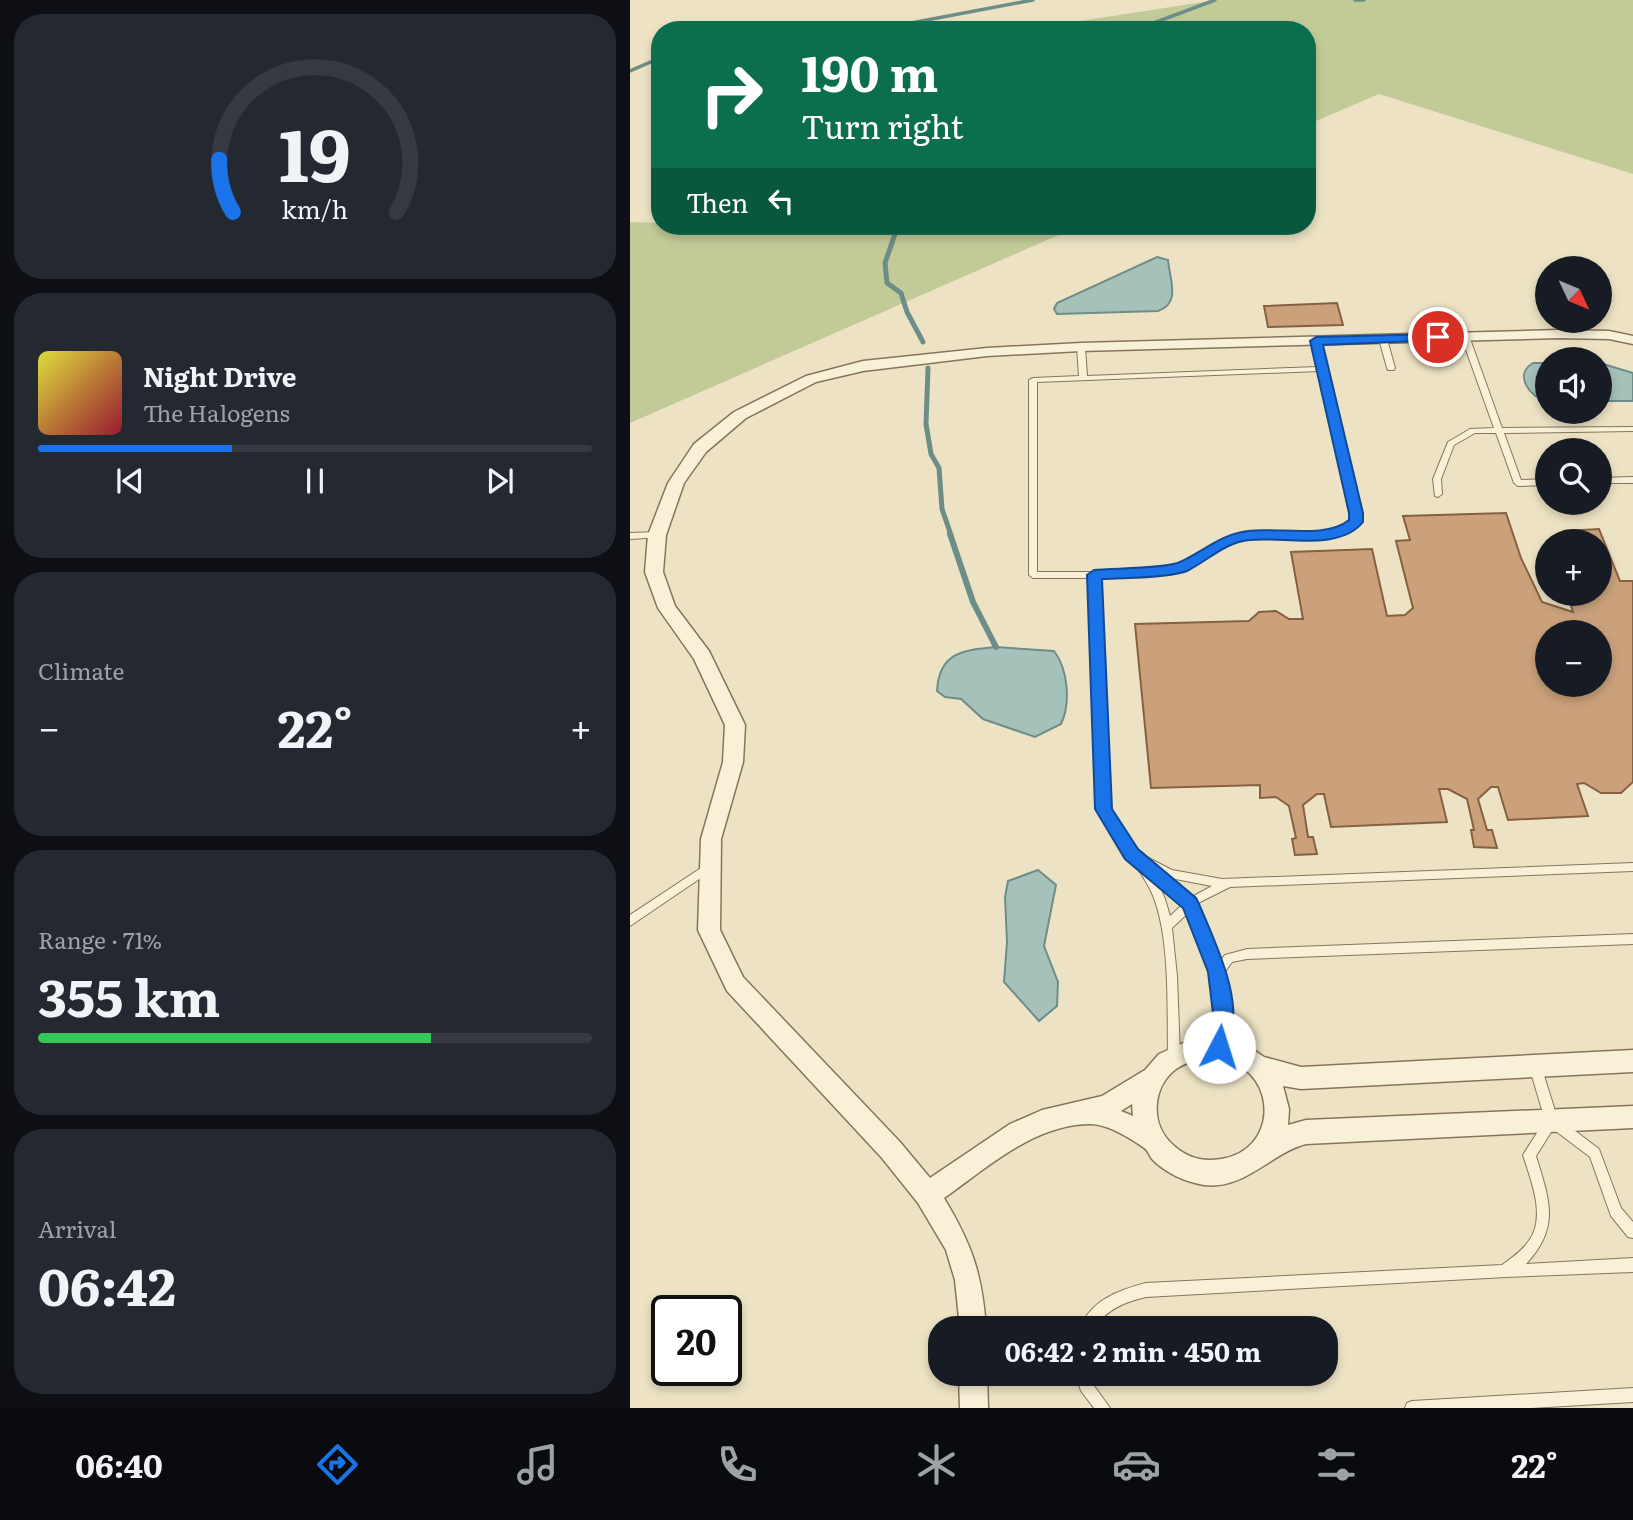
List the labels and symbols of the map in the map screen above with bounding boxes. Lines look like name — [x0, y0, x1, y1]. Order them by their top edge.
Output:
north arrow — [1535, 256, 1612, 332]
pin — [1408, 307, 1468, 367]
position arrow — [1182, 1010, 1256, 1084]
speed limit sign: 20 — [651, 1295, 742, 1386]

